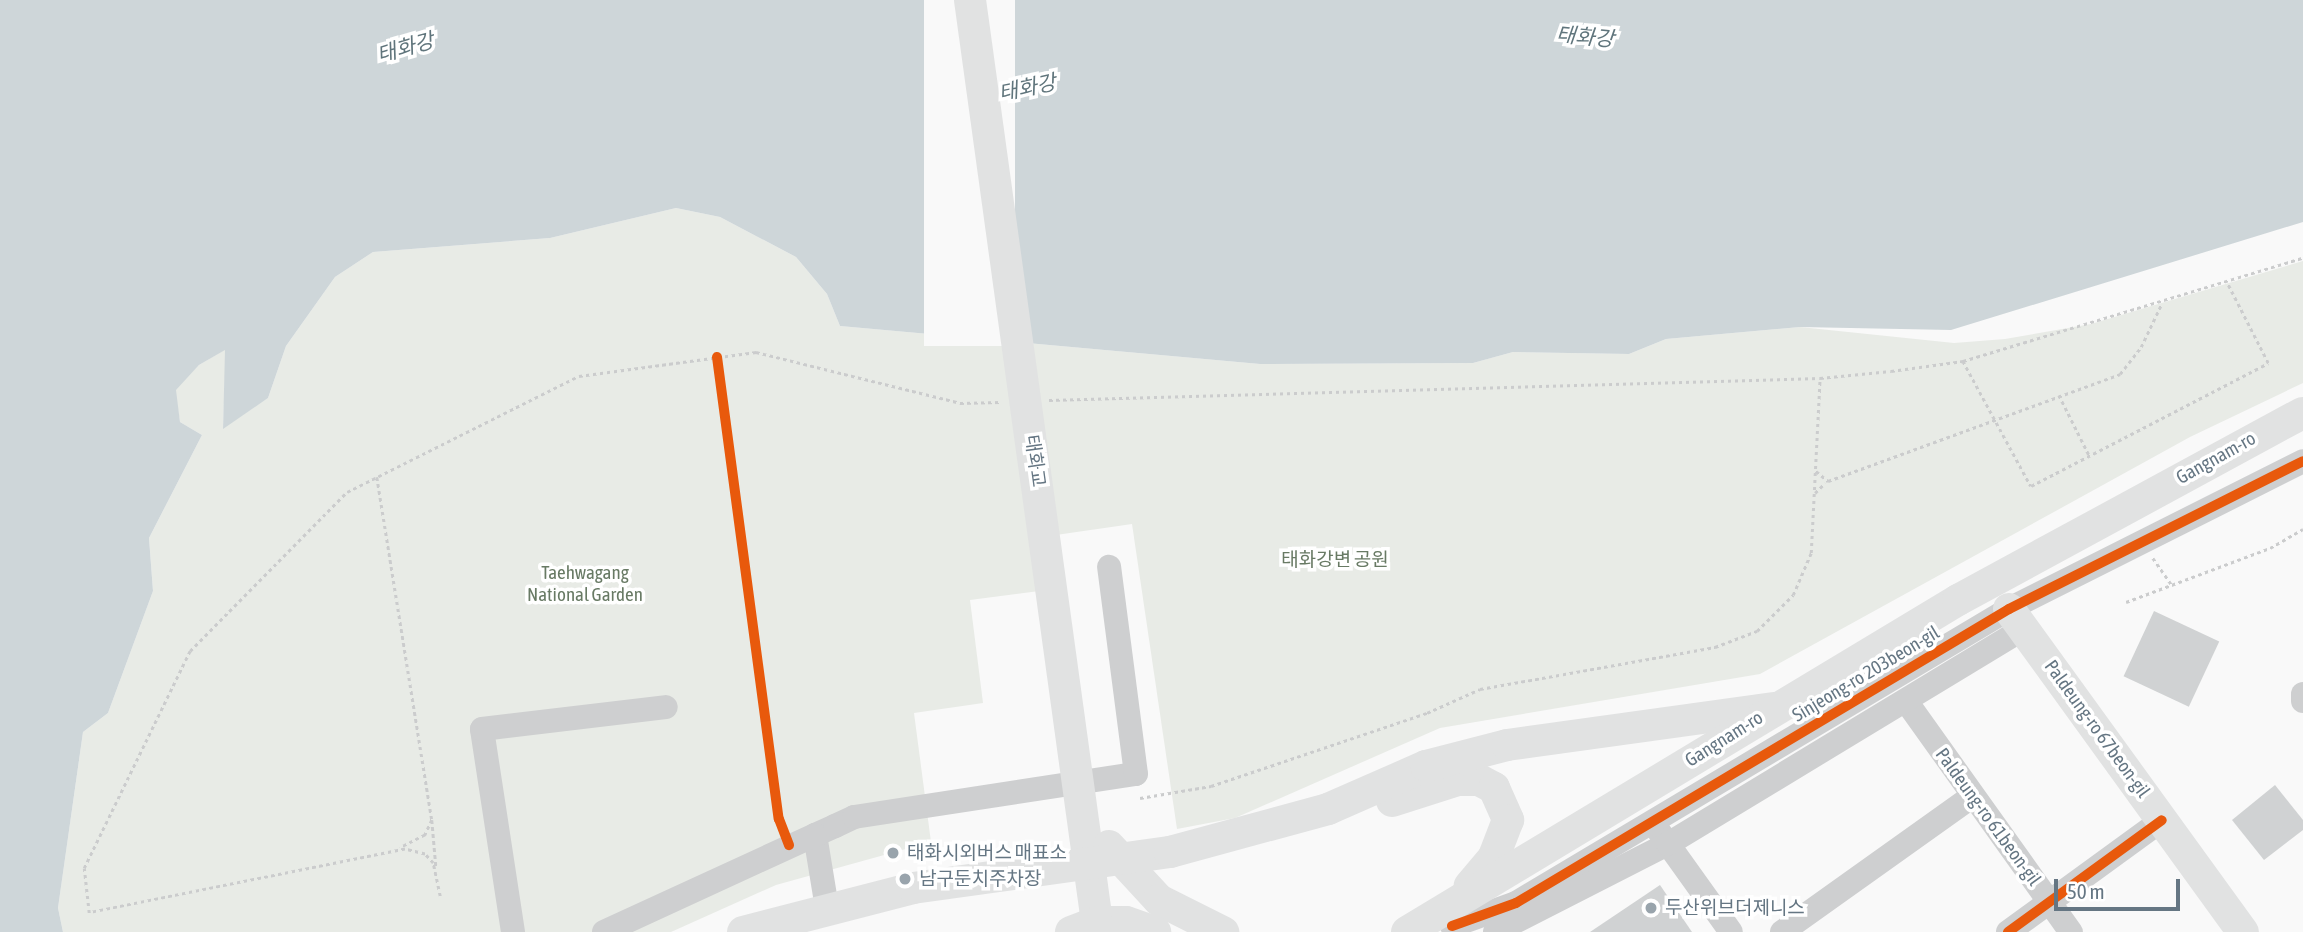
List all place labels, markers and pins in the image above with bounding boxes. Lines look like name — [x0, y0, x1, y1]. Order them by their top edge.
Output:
place label: 태화시외버스 매표소 — [907, 842, 1067, 864]
marker: 태화시외버스 매표소 — [885, 845, 901, 861]
place label: 남구둔치주차장 — [919, 868, 1041, 890]
marker: 남구둔치주차장 — [897, 871, 913, 887]
place label: 두산위브더제니스 — [1665, 897, 1805, 919]
marker: 두산위브더제니스 — [1643, 900, 1659, 916]

